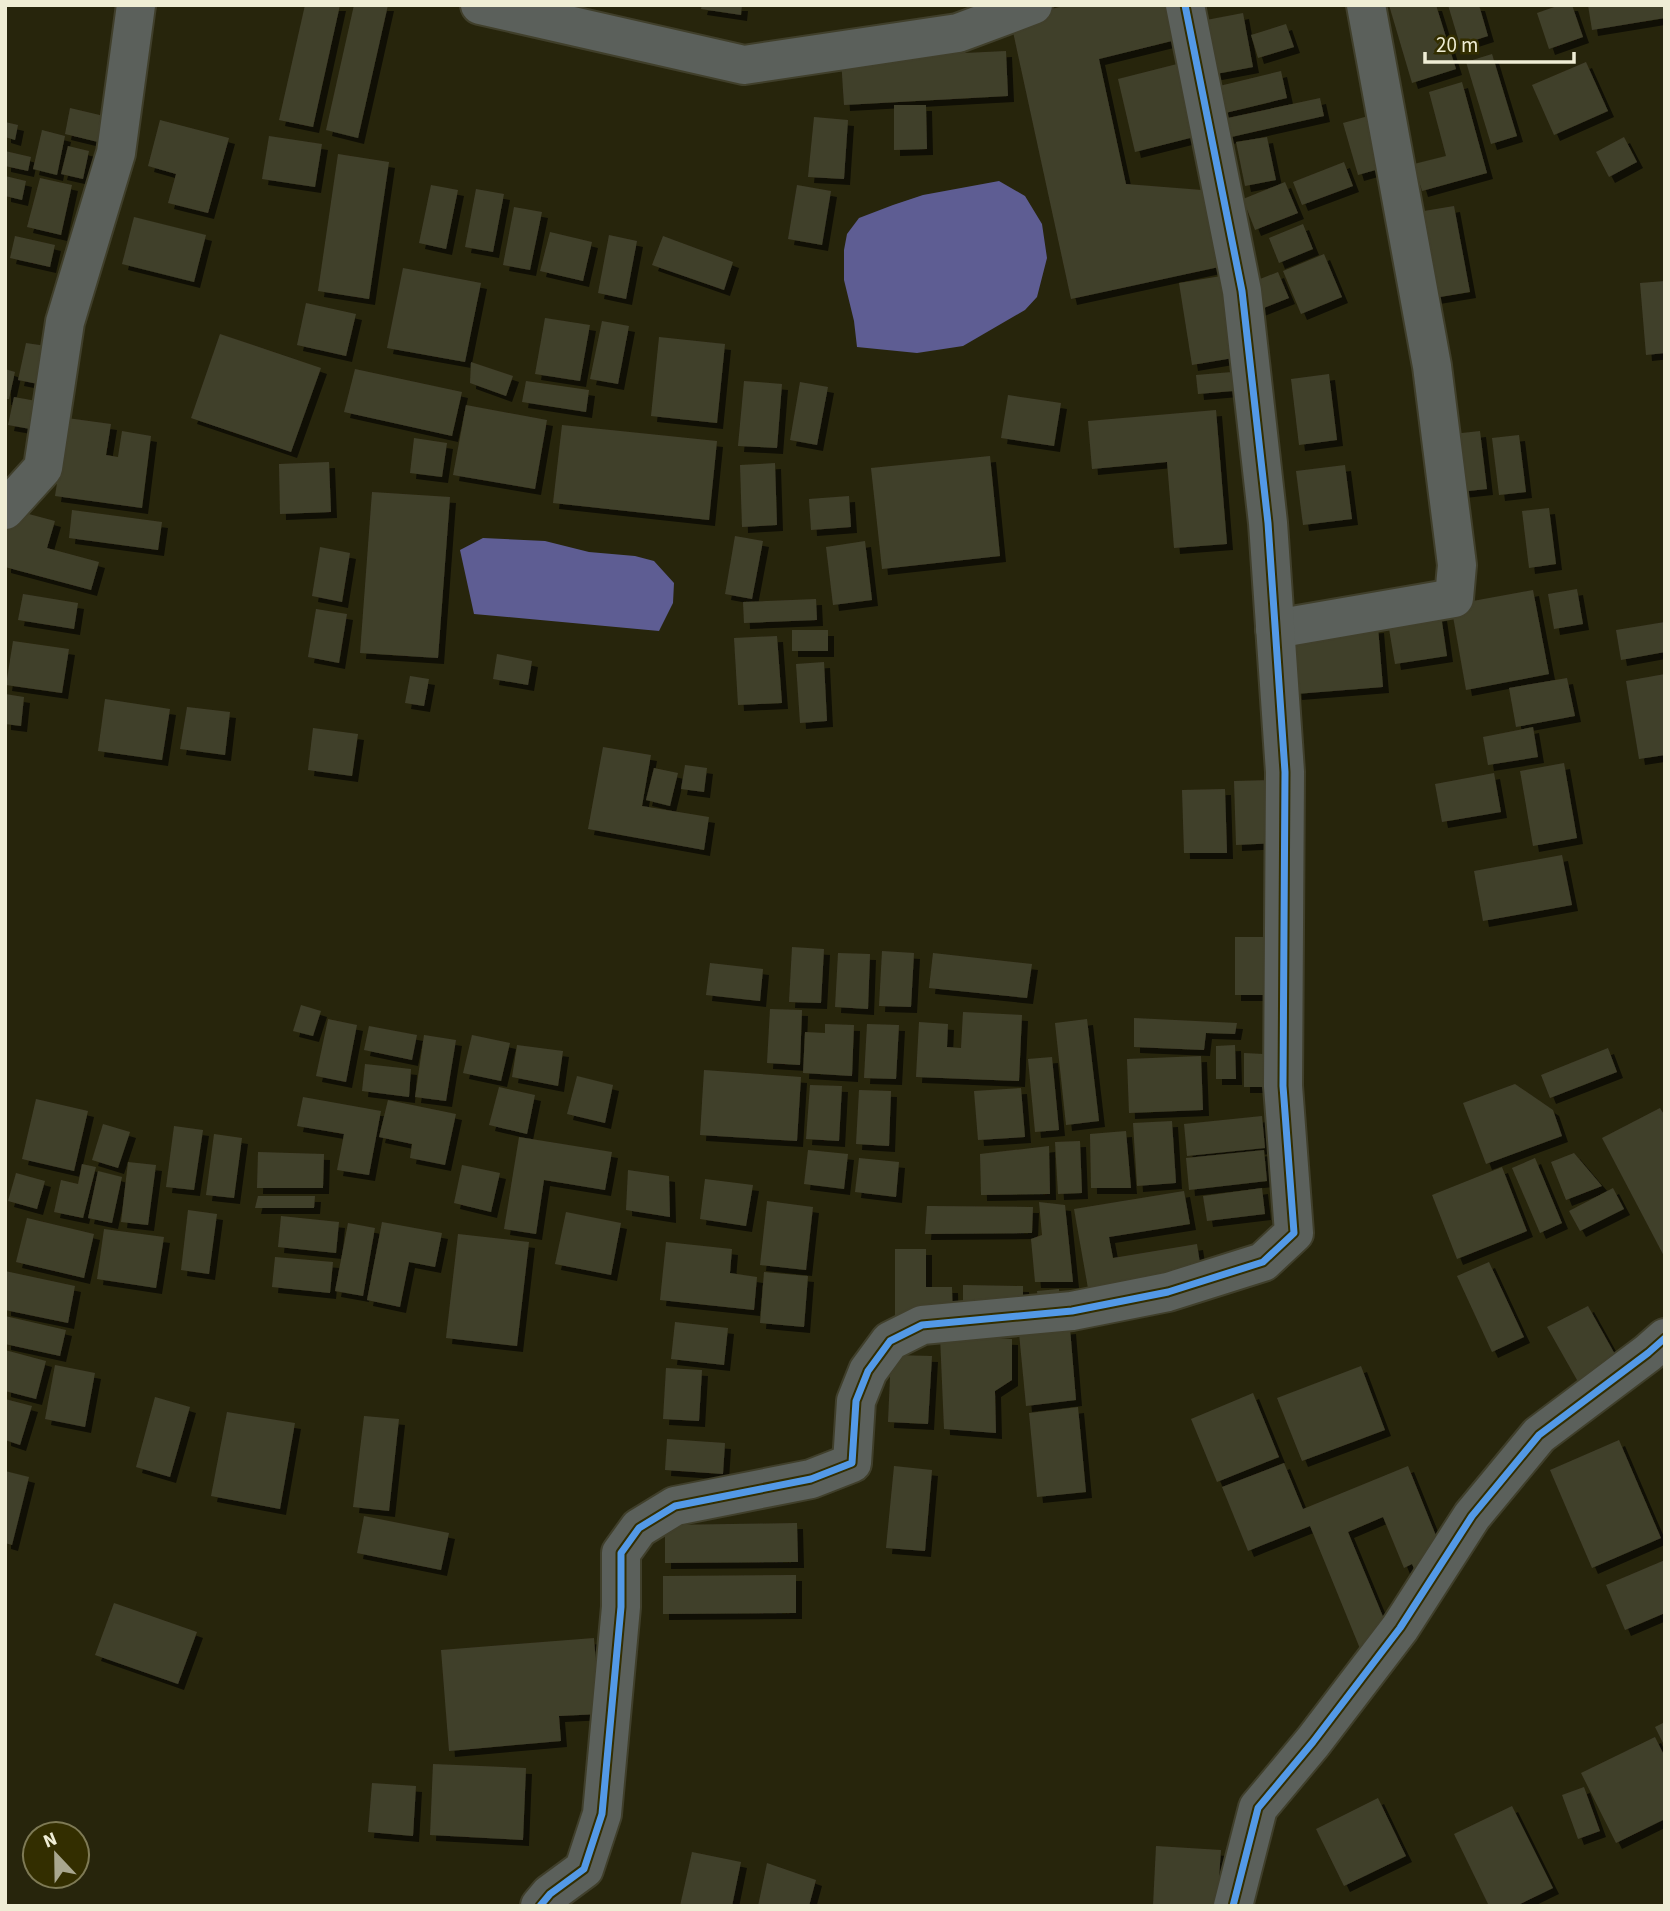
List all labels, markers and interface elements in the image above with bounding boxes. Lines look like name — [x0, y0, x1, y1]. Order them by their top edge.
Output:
scale bar — [1425, 21, 1574, 65]
text: 20 m — [1436, 30, 1478, 60]
north arrow — [21, 1820, 91, 1890]
text: N — [39, 1826, 61, 1856]

